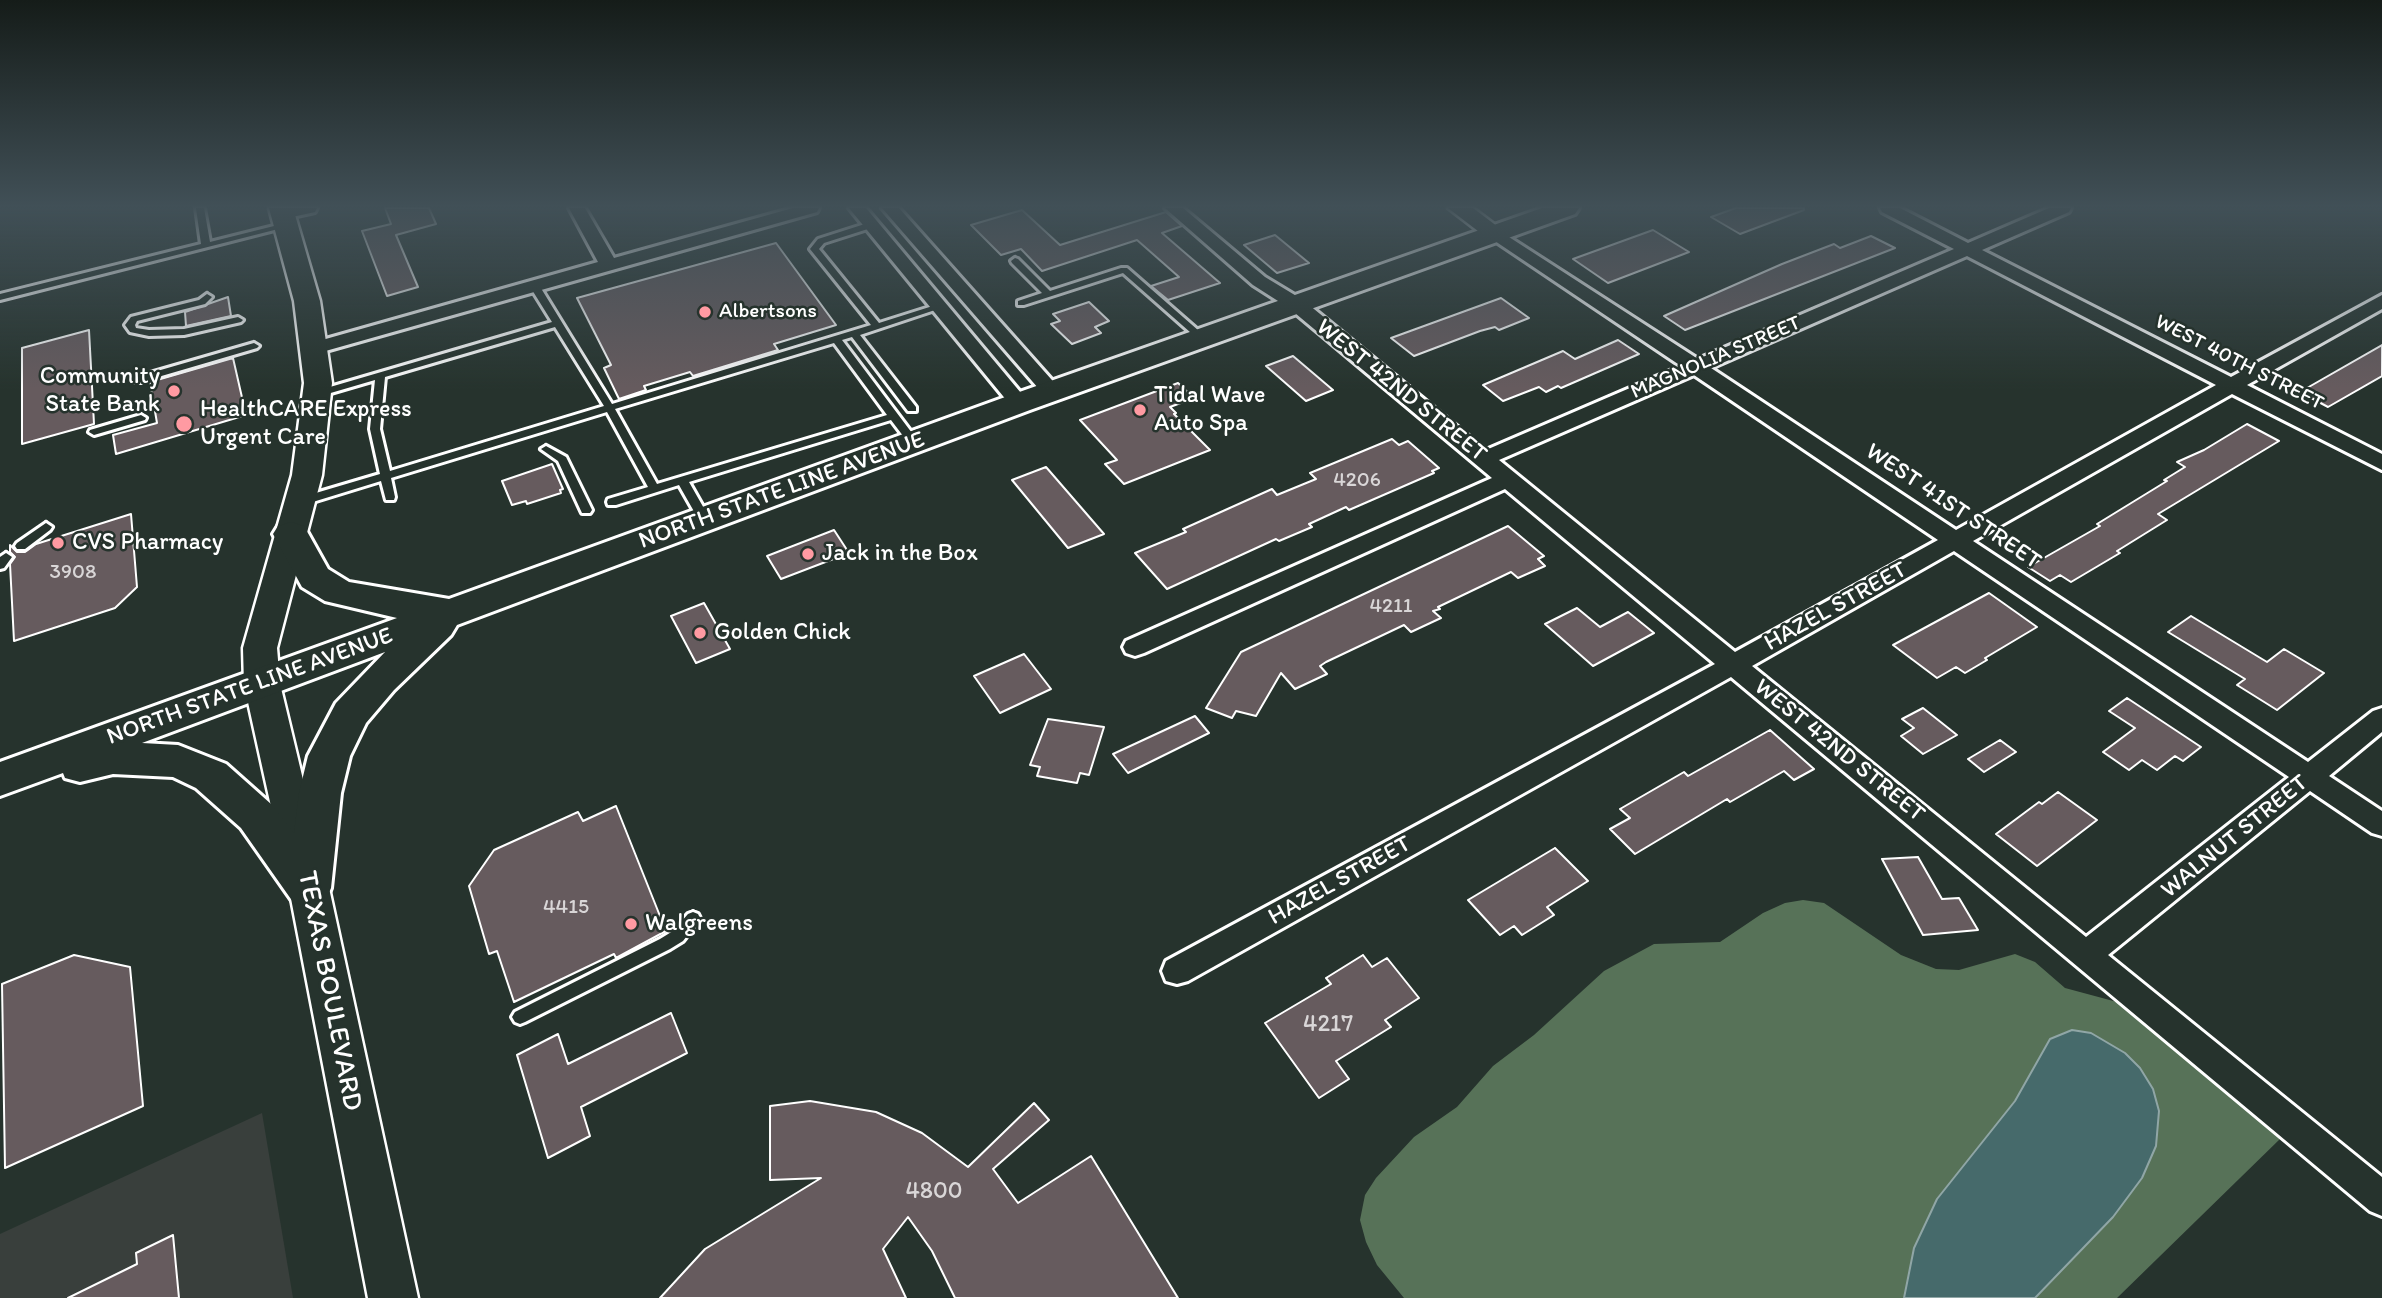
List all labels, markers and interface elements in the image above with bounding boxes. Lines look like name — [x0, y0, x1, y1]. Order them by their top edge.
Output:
place label: Albertsons — [719, 299, 817, 325]
marker: Albertsons — [697, 304, 713, 320]
street label: WEST 40TH STREET — [2150, 310, 2328, 416]
street label: MAGNOLIA STREET — [1627, 311, 1805, 405]
street label: WEST 42ND STREET — [1310, 313, 1492, 469]
place label: Community State Bank — [40, 363, 160, 419]
place label: Tidal Wave Auto Spa — [1154, 382, 1265, 438]
marker: Community State Bank — [166, 383, 182, 399]
place label: HealthCARE Express Urgent Care — [200, 396, 412, 452]
marker: Tidal Wave Auto Spa — [1132, 402, 1148, 418]
marker: HealthCARE Express Urgent Care — [174, 414, 194, 434]
street label: NORTH STATE LINE AVENUE — [635, 426, 929, 556]
street label: WEST 41ST STREET — [1860, 437, 2046, 577]
house number: 4206 — [1333, 468, 1381, 494]
place label: CVS Pharmacy — [72, 529, 223, 557]
marker: CVS Pharmacy — [50, 535, 66, 551]
place label: Jack in the Box — [822, 540, 978, 568]
marker: Jack in the Box — [800, 546, 816, 562]
street label: HAZEL STREET — [1760, 556, 1912, 658]
house number: 3908 — [50, 560, 96, 586]
house number: 4211 — [1369, 594, 1413, 620]
place label: Golden Chick — [714, 619, 851, 647]
street label: NORTH STATE LINE AVENUE — [103, 622, 397, 752]
marker: Golden Chick — [692, 625, 708, 641]
street label: WEST 42ND STREET — [1748, 673, 1930, 829]
street label: WALNUT STREET — [2156, 769, 2314, 905]
street label: HAZEL STREET — [1264, 830, 1416, 932]
street label: TEXAS BOULEVARD — [289, 868, 369, 1114]
house number: 4415 — [543, 895, 589, 921]
place label: Walgreens — [645, 910, 753, 938]
marker: Walgreens — [623, 916, 639, 932]
house number: 4217 — [1303, 1011, 1353, 1039]
house number: 4800 — [905, 1178, 963, 1206]

